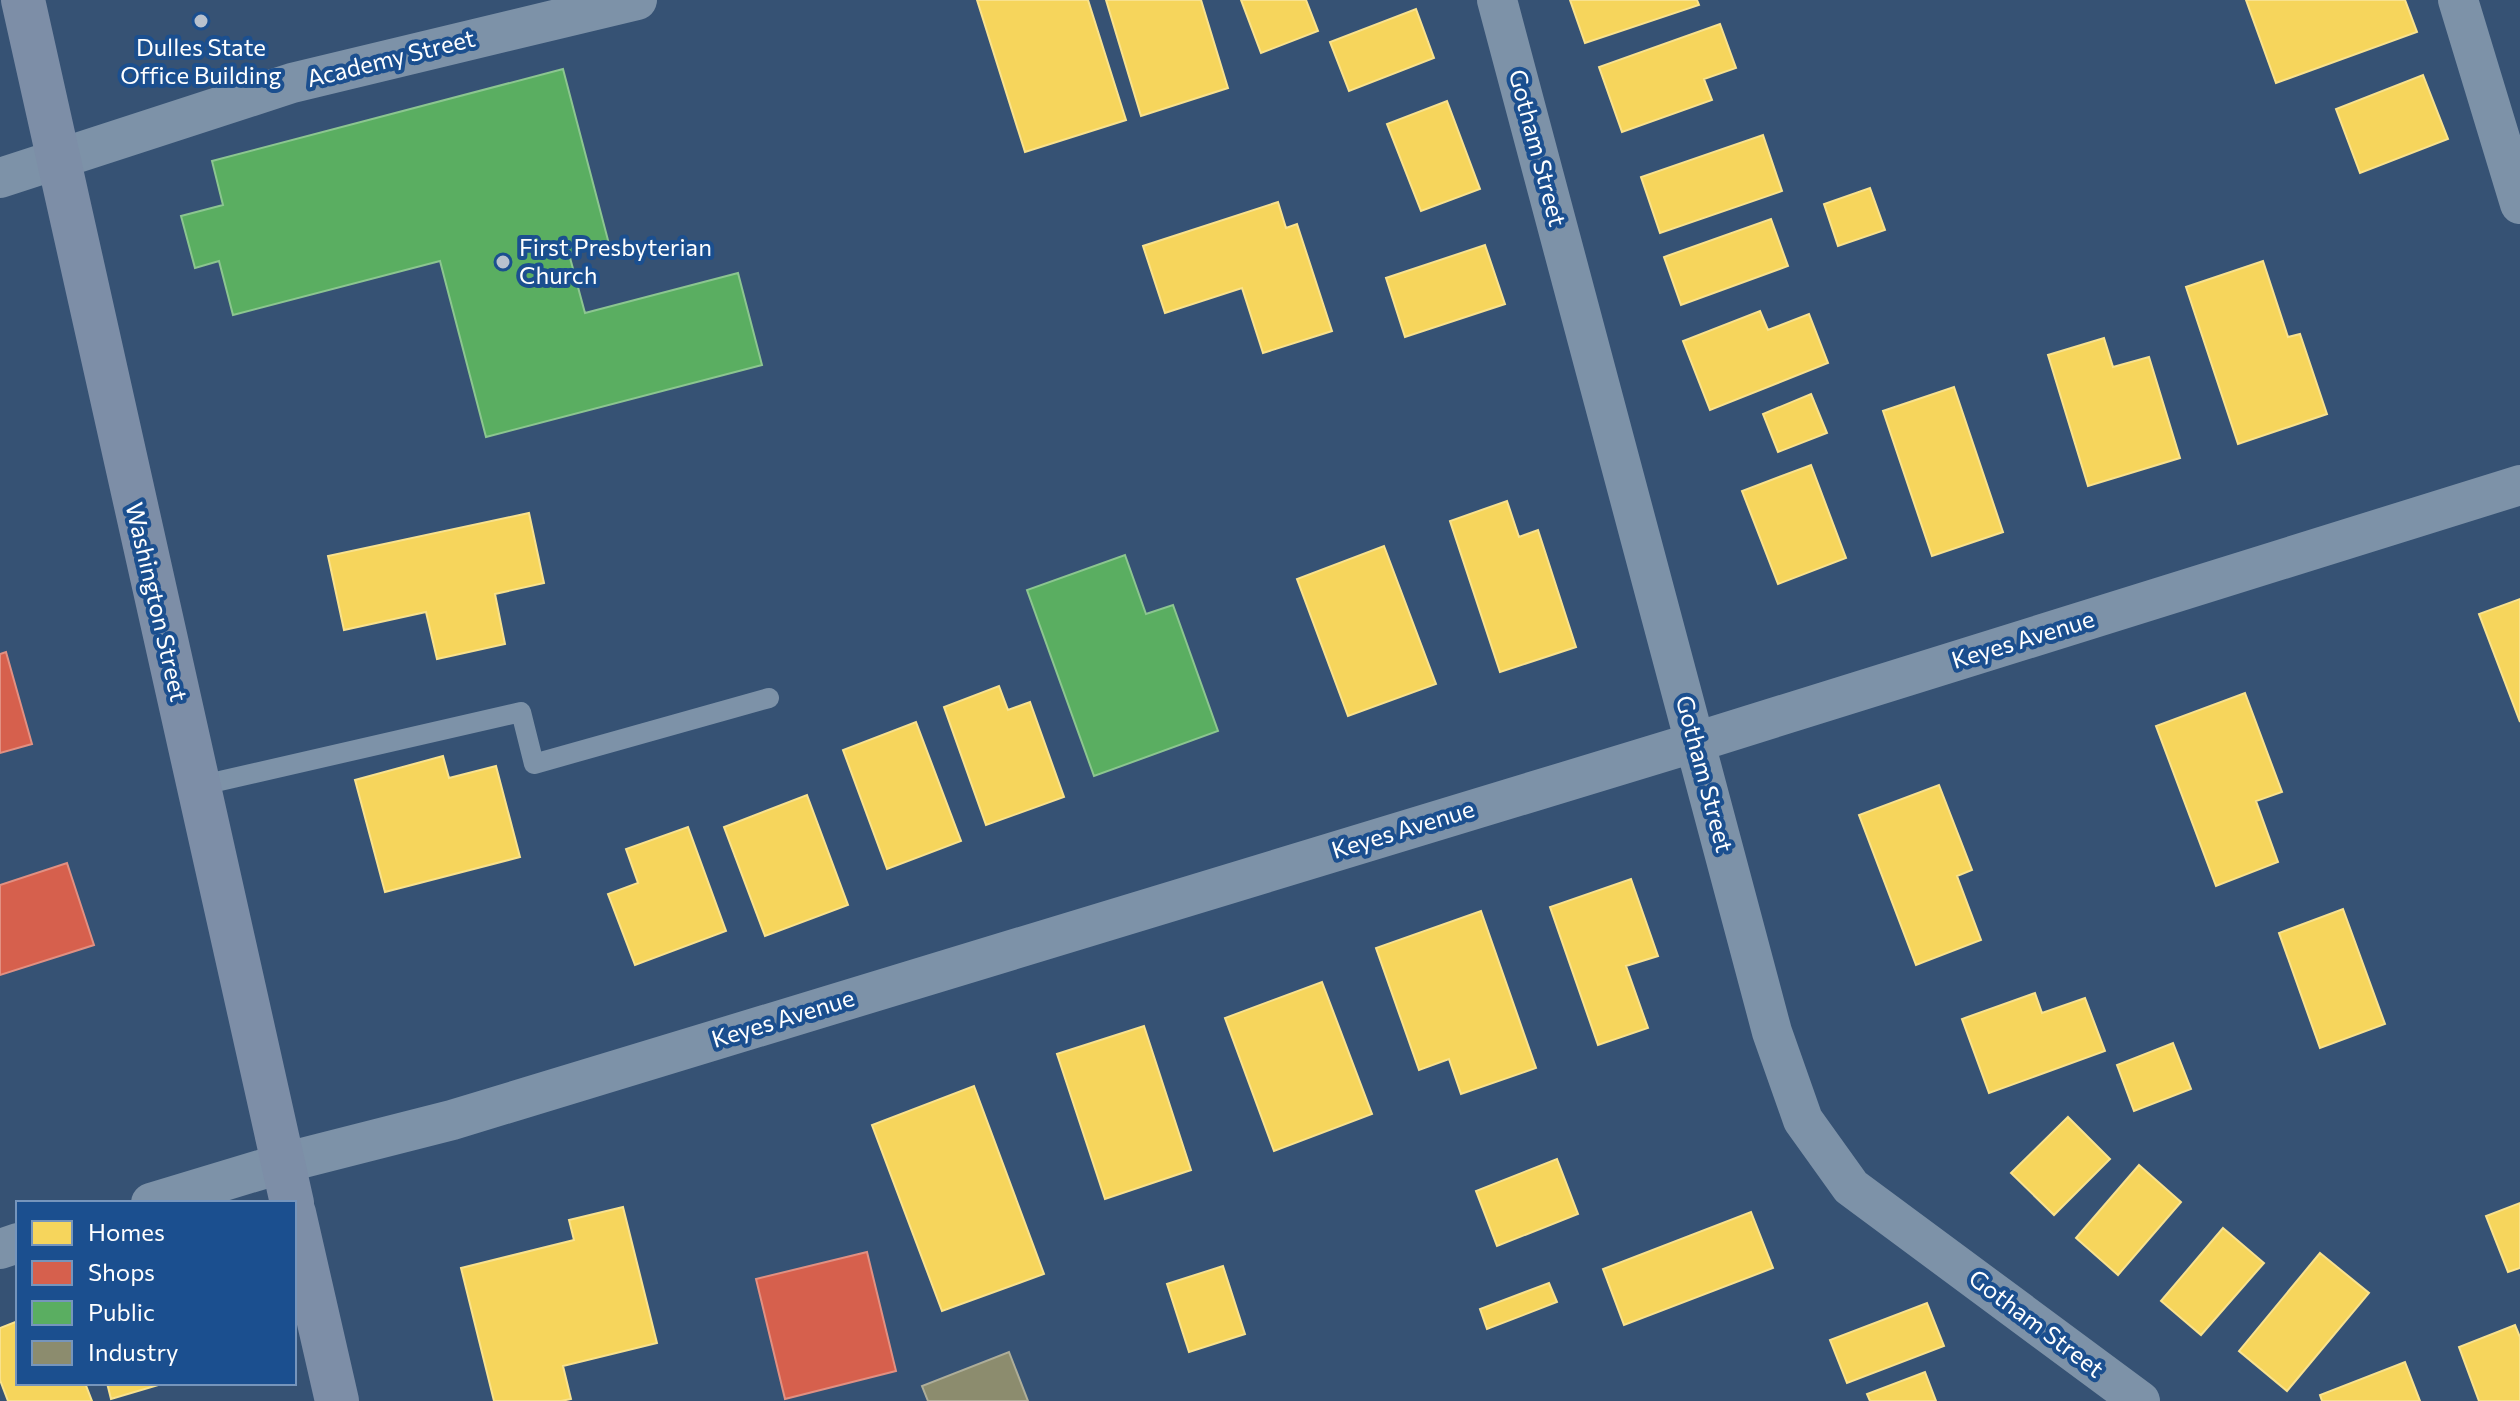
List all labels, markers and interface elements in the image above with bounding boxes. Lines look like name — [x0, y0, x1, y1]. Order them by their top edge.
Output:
marker: Dulles State Office Building — [192, 12, 210, 30]
street label: Academy Street — [303, 23, 478, 92]
place label: Dulles State Office Building — [120, 32, 282, 89]
street label: Gotham Street — [1504, 66, 1573, 229]
place label: First Presbyterian Church — [519, 232, 712, 289]
marker: First Presbyterian Church — [494, 253, 512, 271]
street label: Washington Street — [120, 499, 195, 704]
street label: Keyes Avenue — [1948, 603, 2097, 674]
street label: Gotham Street — [1671, 692, 1740, 855]
street label: Keyes Avenue — [1328, 793, 1477, 864]
street label: Keyes Avenue — [708, 982, 857, 1053]
legend — [16, 1201, 296, 1385]
text: Homes — [88, 1217, 165, 1246]
text: Shops — [88, 1257, 155, 1286]
street label: Gotham Street — [1964, 1263, 2110, 1383]
text: Public — [88, 1297, 155, 1326]
text: Industry — [88, 1337, 178, 1366]

